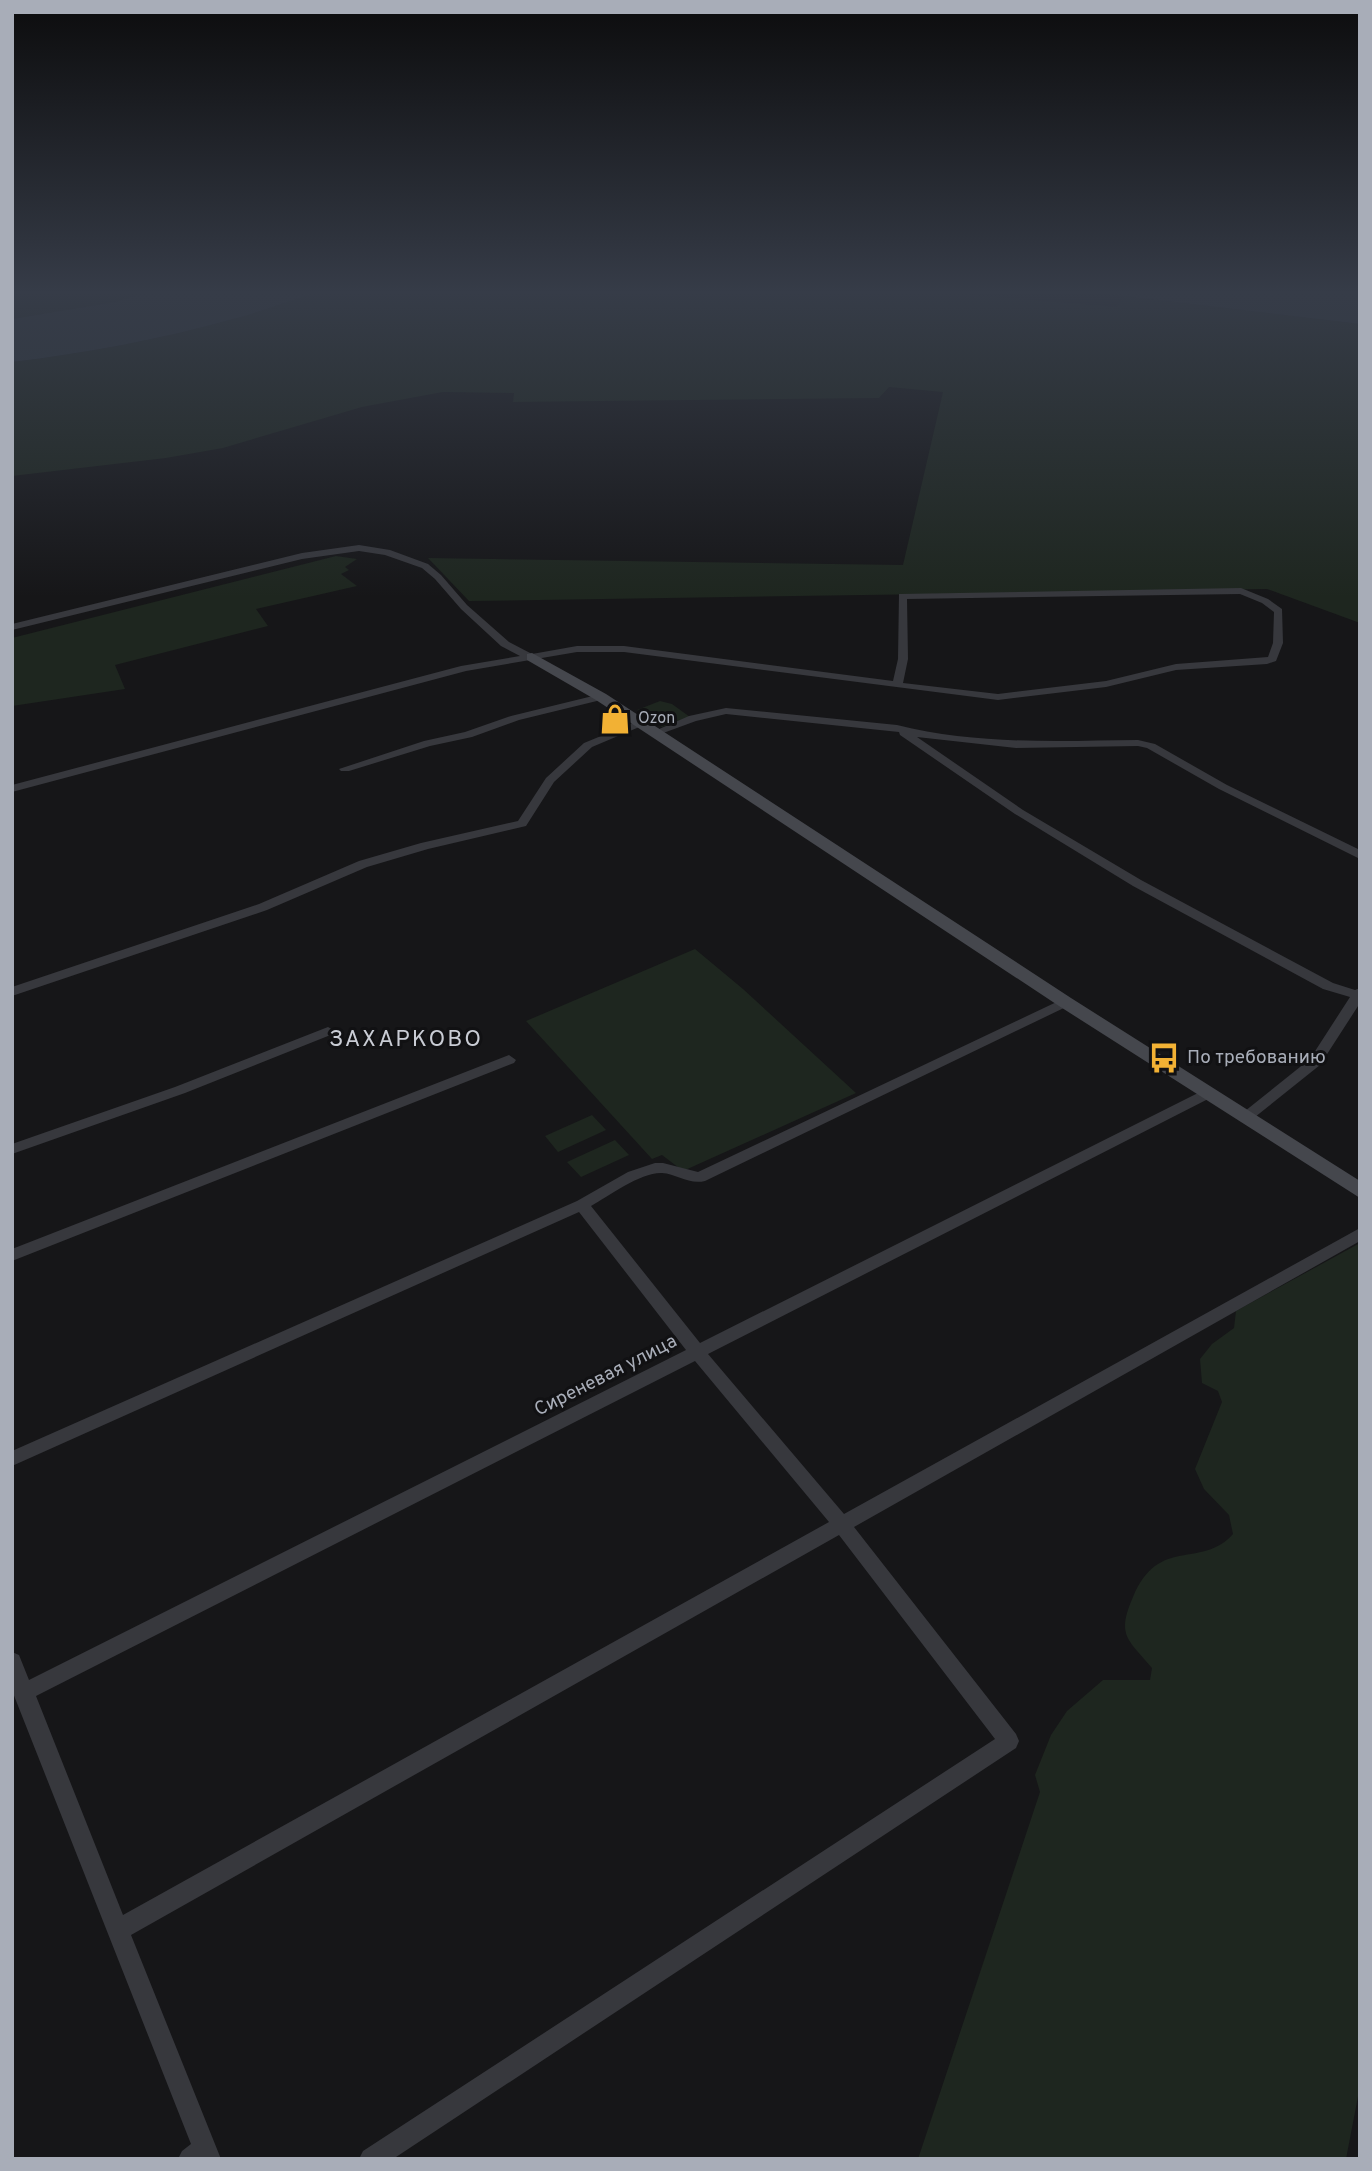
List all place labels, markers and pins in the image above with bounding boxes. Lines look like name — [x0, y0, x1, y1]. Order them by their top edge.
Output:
shop icon: Ozon — [598, 702, 632, 736]
place label: Ozon — [638, 709, 675, 729]
bus stop icon: По требованию — [1147, 1041, 1181, 1075]
place label: По требованию — [1187, 1046, 1326, 1070]

